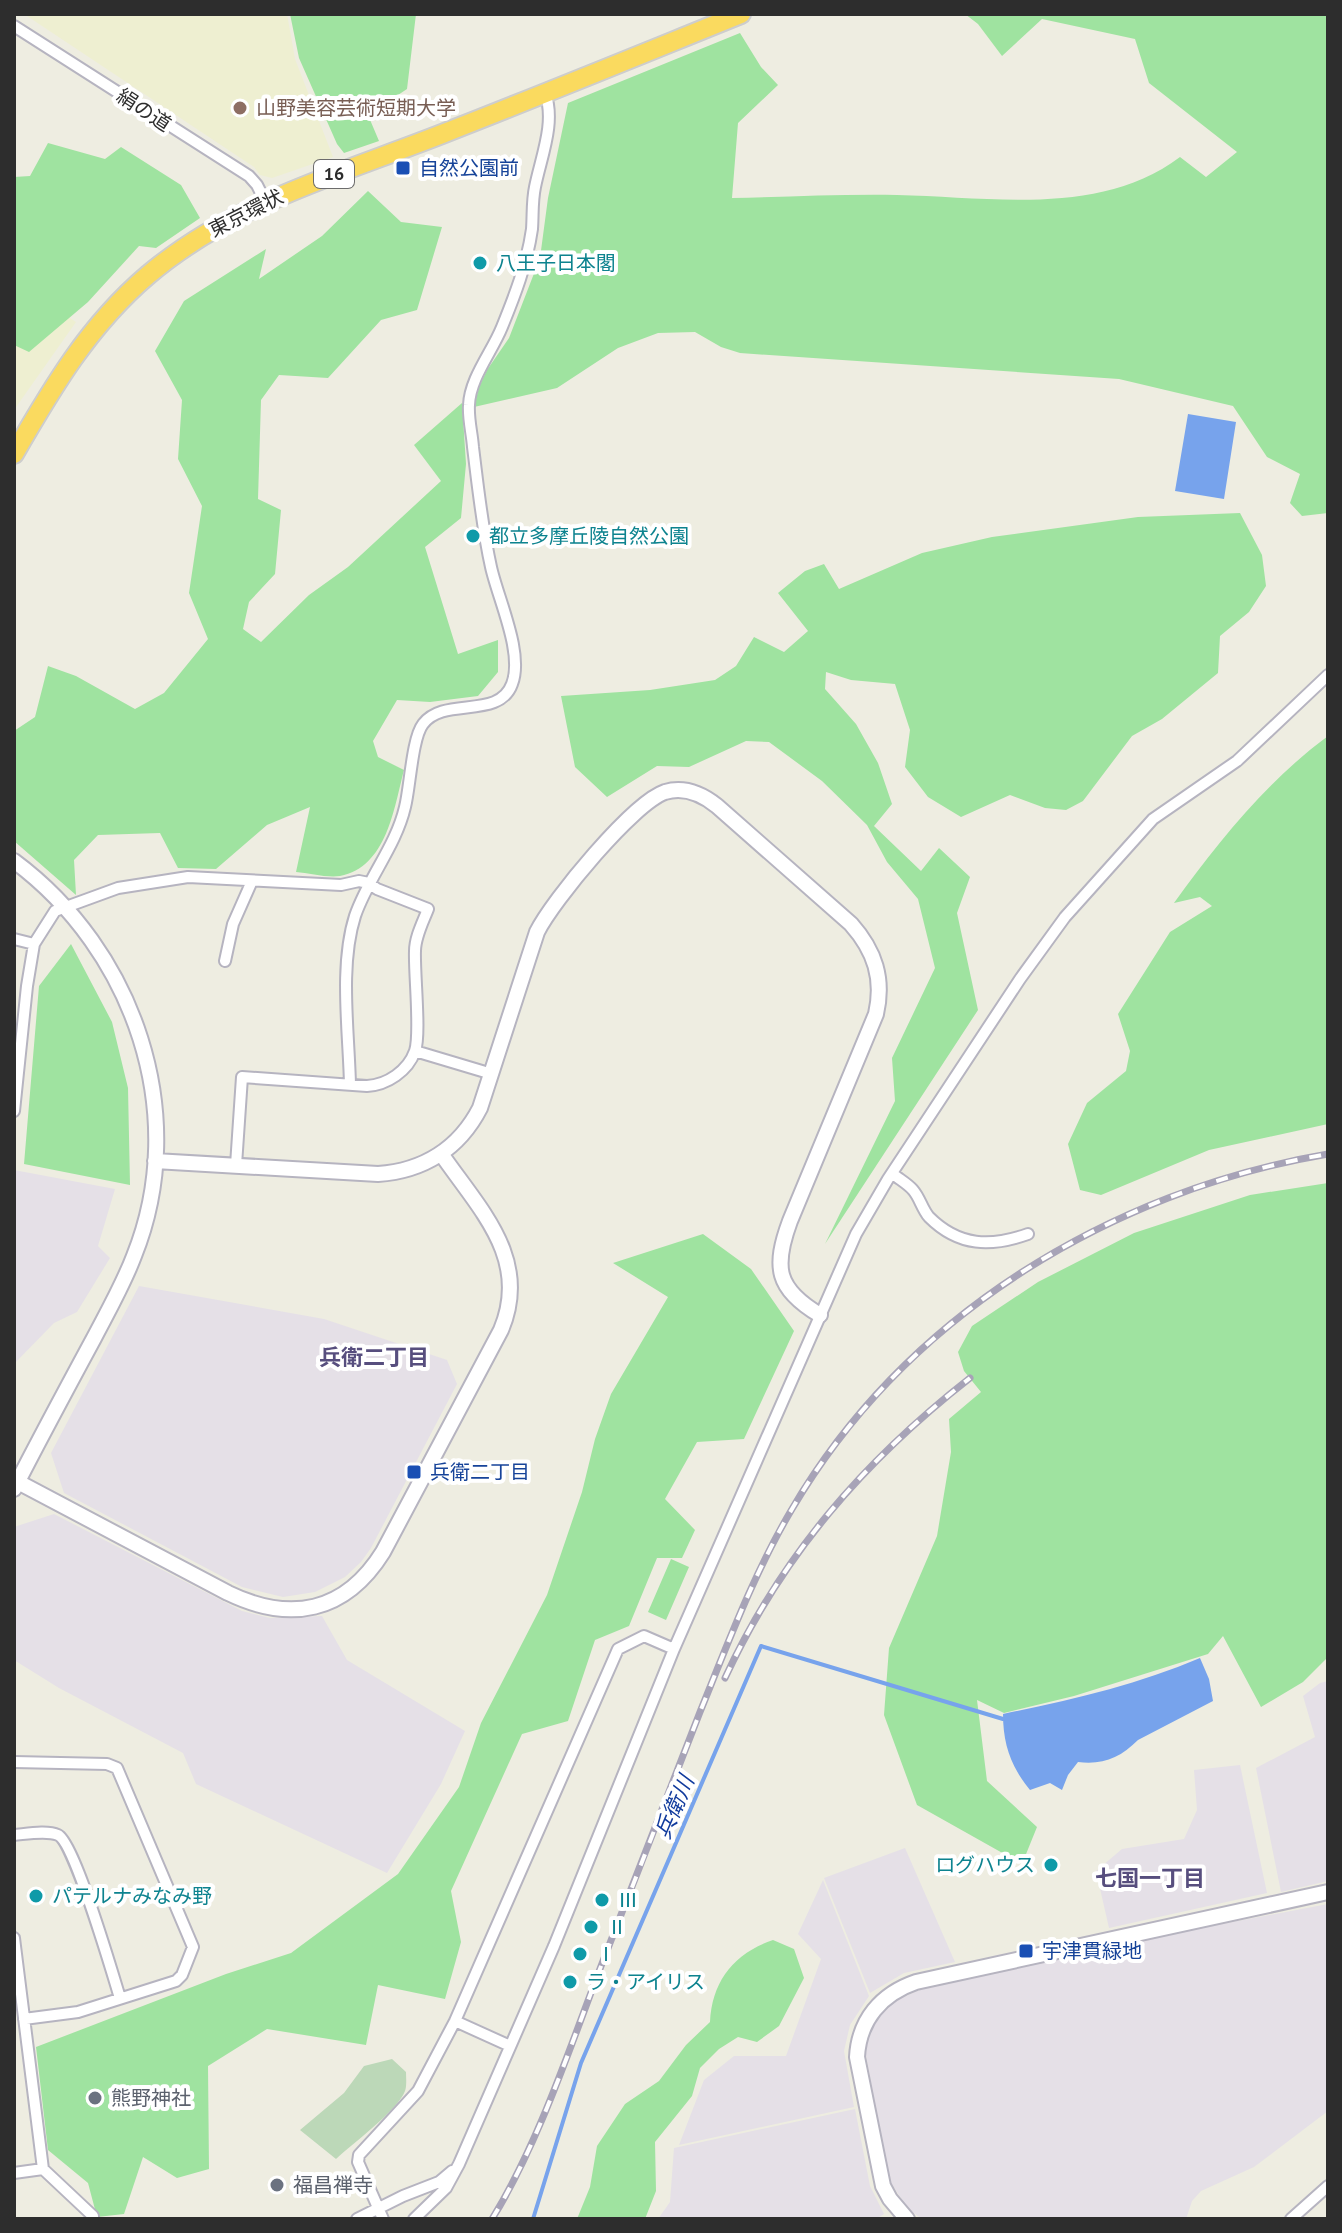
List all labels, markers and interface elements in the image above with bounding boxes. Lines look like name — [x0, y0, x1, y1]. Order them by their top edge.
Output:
street label: 絹の道 — [112, 83, 176, 137]
place label: 山野美容芸術短期大学 — [256, 95, 456, 121]
marker: 山野美容芸術短期大学 — [231, 99, 249, 117]
place label: 自然公園前 — [419, 155, 519, 181]
marker: 自然公園前 — [394, 159, 412, 177]
road number: 16 — [314, 160, 354, 188]
street label: 東京環状 — [204, 183, 288, 243]
place label: 八王子日本閣 — [496, 250, 616, 276]
marker: 八王子日本閣 — [471, 254, 489, 272]
place label: 都立多摩丘陵自然公園 — [489, 523, 689, 549]
marker: 都立多摩丘陵自然公園 — [464, 527, 482, 545]
district label: 兵衛二丁目 — [319, 1343, 429, 1371]
place label: 兵衛二丁目 — [430, 1459, 530, 1485]
marker: 兵衛二丁目 — [405, 1463, 423, 1481]
water label: 兵衛川 — [648, 1769, 701, 1843]
place label: ログハウス — [935, 1852, 1035, 1878]
marker: ログハウス — [1042, 1856, 1060, 1874]
district label: 七国一丁目 — [1095, 1864, 1205, 1892]
place label: パテルナみなみ野 — [52, 1883, 212, 1909]
marker: パテルナみなみ野 — [27, 1887, 45, 1905]
place label: Ⅲ — [618, 1887, 638, 1913]
marker: Ⅲ — [593, 1891, 611, 1909]
place label: Ⅱ — [607, 1914, 627, 1940]
marker: Ⅱ — [582, 1918, 600, 1936]
place label: 宇津貫緑地 — [1042, 1938, 1142, 1964]
place label: Ⅰ — [596, 1941, 616, 1967]
marker: 宇津貫緑地 — [1017, 1942, 1035, 1960]
marker: Ⅰ — [571, 1945, 589, 1963]
place label: ラ・アイリス — [586, 1969, 705, 1995]
marker: ラ・アイリス — [561, 1973, 579, 1991]
place label: 熊野神社 — [111, 2085, 191, 2111]
marker: 熊野神社 — [86, 2089, 104, 2107]
place label: 福昌禅寺 — [293, 2172, 373, 2198]
marker: 福昌禅寺 — [268, 2176, 286, 2194]

